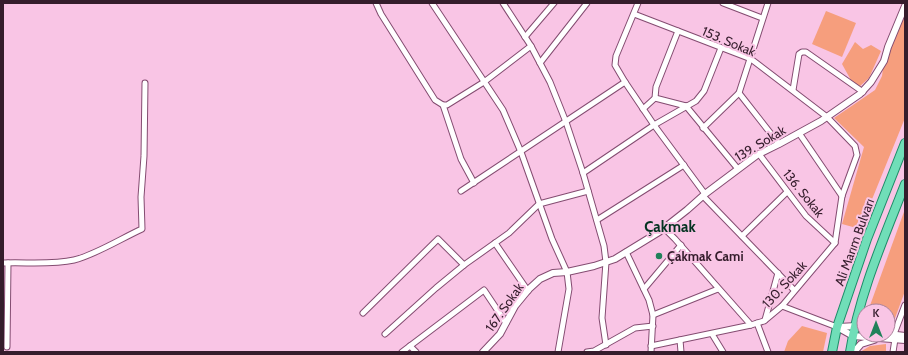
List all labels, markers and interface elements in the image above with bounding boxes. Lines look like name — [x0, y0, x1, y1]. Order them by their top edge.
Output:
street label: 153. Sokak — [700, 23, 758, 59]
street label: 139. Sokak — [732, 121, 789, 164]
street label: 136. Sokak — [780, 166, 828, 220]
street label: Ali Marım Bulvarı — [831, 196, 877, 288]
district label: Çakmak — [644, 218, 697, 236]
place label: Çakmak Cami — [667, 248, 744, 264]
marker: Çakmak Cami — [654, 251, 664, 261]
street label: 130. Sokak — [758, 257, 810, 311]
street label: 167. Sokak — [481, 279, 527, 334]
north arrow — [856, 303, 896, 343]
text: K — [873, 306, 880, 320]

